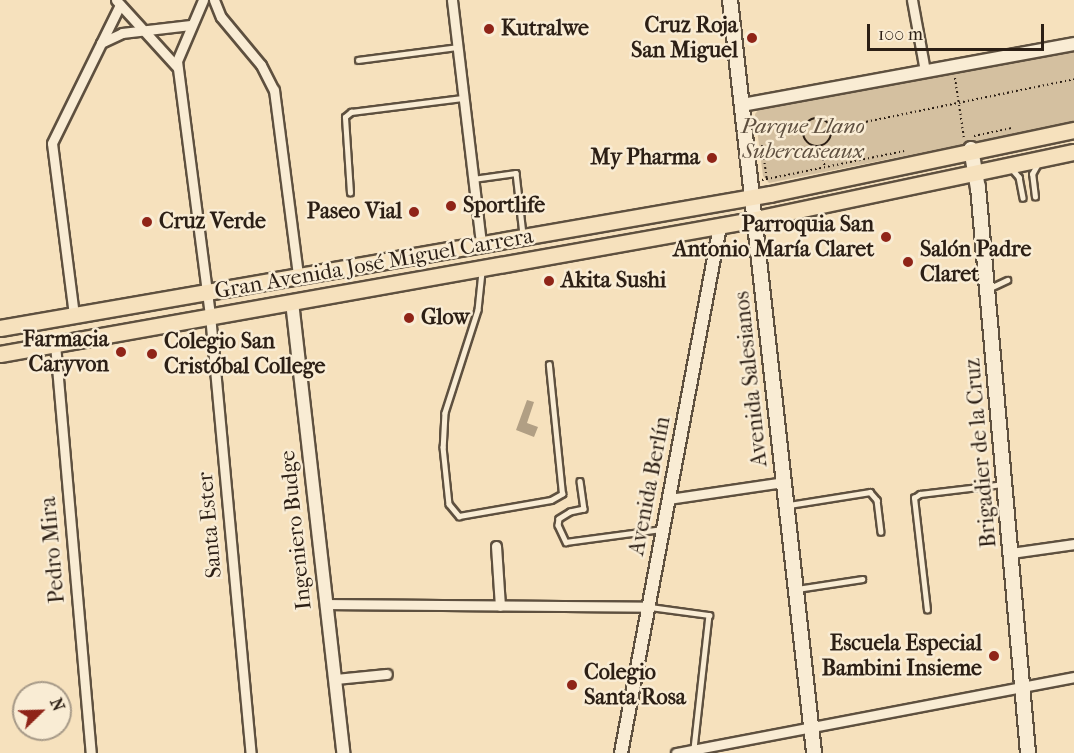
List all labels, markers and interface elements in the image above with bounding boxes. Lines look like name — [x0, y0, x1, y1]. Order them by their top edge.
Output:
place label: Cruz Roja San Miguel — [631, 12, 738, 63]
scale bar — [870, 12, 1047, 50]
place label: Kutralwe — [501, 16, 589, 42]
marker: Kutralwe — [482, 22, 496, 36]
text: 100 m — [878, 24, 923, 45]
marker: Cruz Roja San Miguel — [743, 29, 761, 47]
park label: Parque Llano Subercaseaux — [741, 113, 865, 164]
place label: My Pharma — [590, 145, 700, 171]
marker: My Pharma — [705, 151, 719, 165]
place label: Sportlife — [463, 193, 545, 219]
place label: Paseo Vial — [307, 199, 402, 225]
marker: Sportlife — [444, 199, 458, 213]
marker: Paseo Vial — [407, 205, 421, 219]
place label: Cruz Verde — [159, 209, 266, 235]
place label: Parroquia San Antonio María Claret — [673, 211, 874, 262]
marker: Cruz Verde — [140, 215, 154, 229]
street label: Gran Avenida José Miguel Carrera — [213, 223, 535, 305]
marker: Parroquia San Antonio María Claret — [879, 230, 893, 244]
place label: Salón Padre Claret — [920, 236, 1031, 288]
marker: Salón Padre Claret — [901, 255, 915, 269]
place label: Akita Sushi — [561, 268, 666, 294]
marker: Akita Sushi — [542, 274, 556, 288]
street label: Avenida Salesianos — [729, 290, 773, 468]
place label: Glow — [421, 305, 470, 331]
marker: Glow — [402, 311, 416, 325]
place label: Farmacia Caryvon — [23, 326, 109, 378]
place label: Colegio San Cristóbal College — [164, 328, 325, 380]
marker: Farmacia Caryvon — [114, 345, 128, 359]
marker: Colegio San Cristóbal College — [145, 347, 159, 361]
street label: Brigadier de la Cruz — [960, 357, 1002, 549]
street label: Avenida Berlín — [624, 414, 676, 558]
street label: Ingeniero Budge — [274, 449, 318, 611]
street label: Santa Ester — [192, 471, 228, 579]
street label: Pedro Mira — [35, 496, 71, 604]
place label: Escuela Especial Bambini Insieme — [822, 630, 982, 682]
marker: Escuela Especial Bambini Insieme — [987, 649, 1001, 663]
place label: Colegio Santa Rosa — [584, 659, 686, 710]
marker: Colegio Santa Rosa — [565, 678, 579, 692]
north arrow — [12, 681, 72, 741]
text: N — [46, 695, 68, 714]

